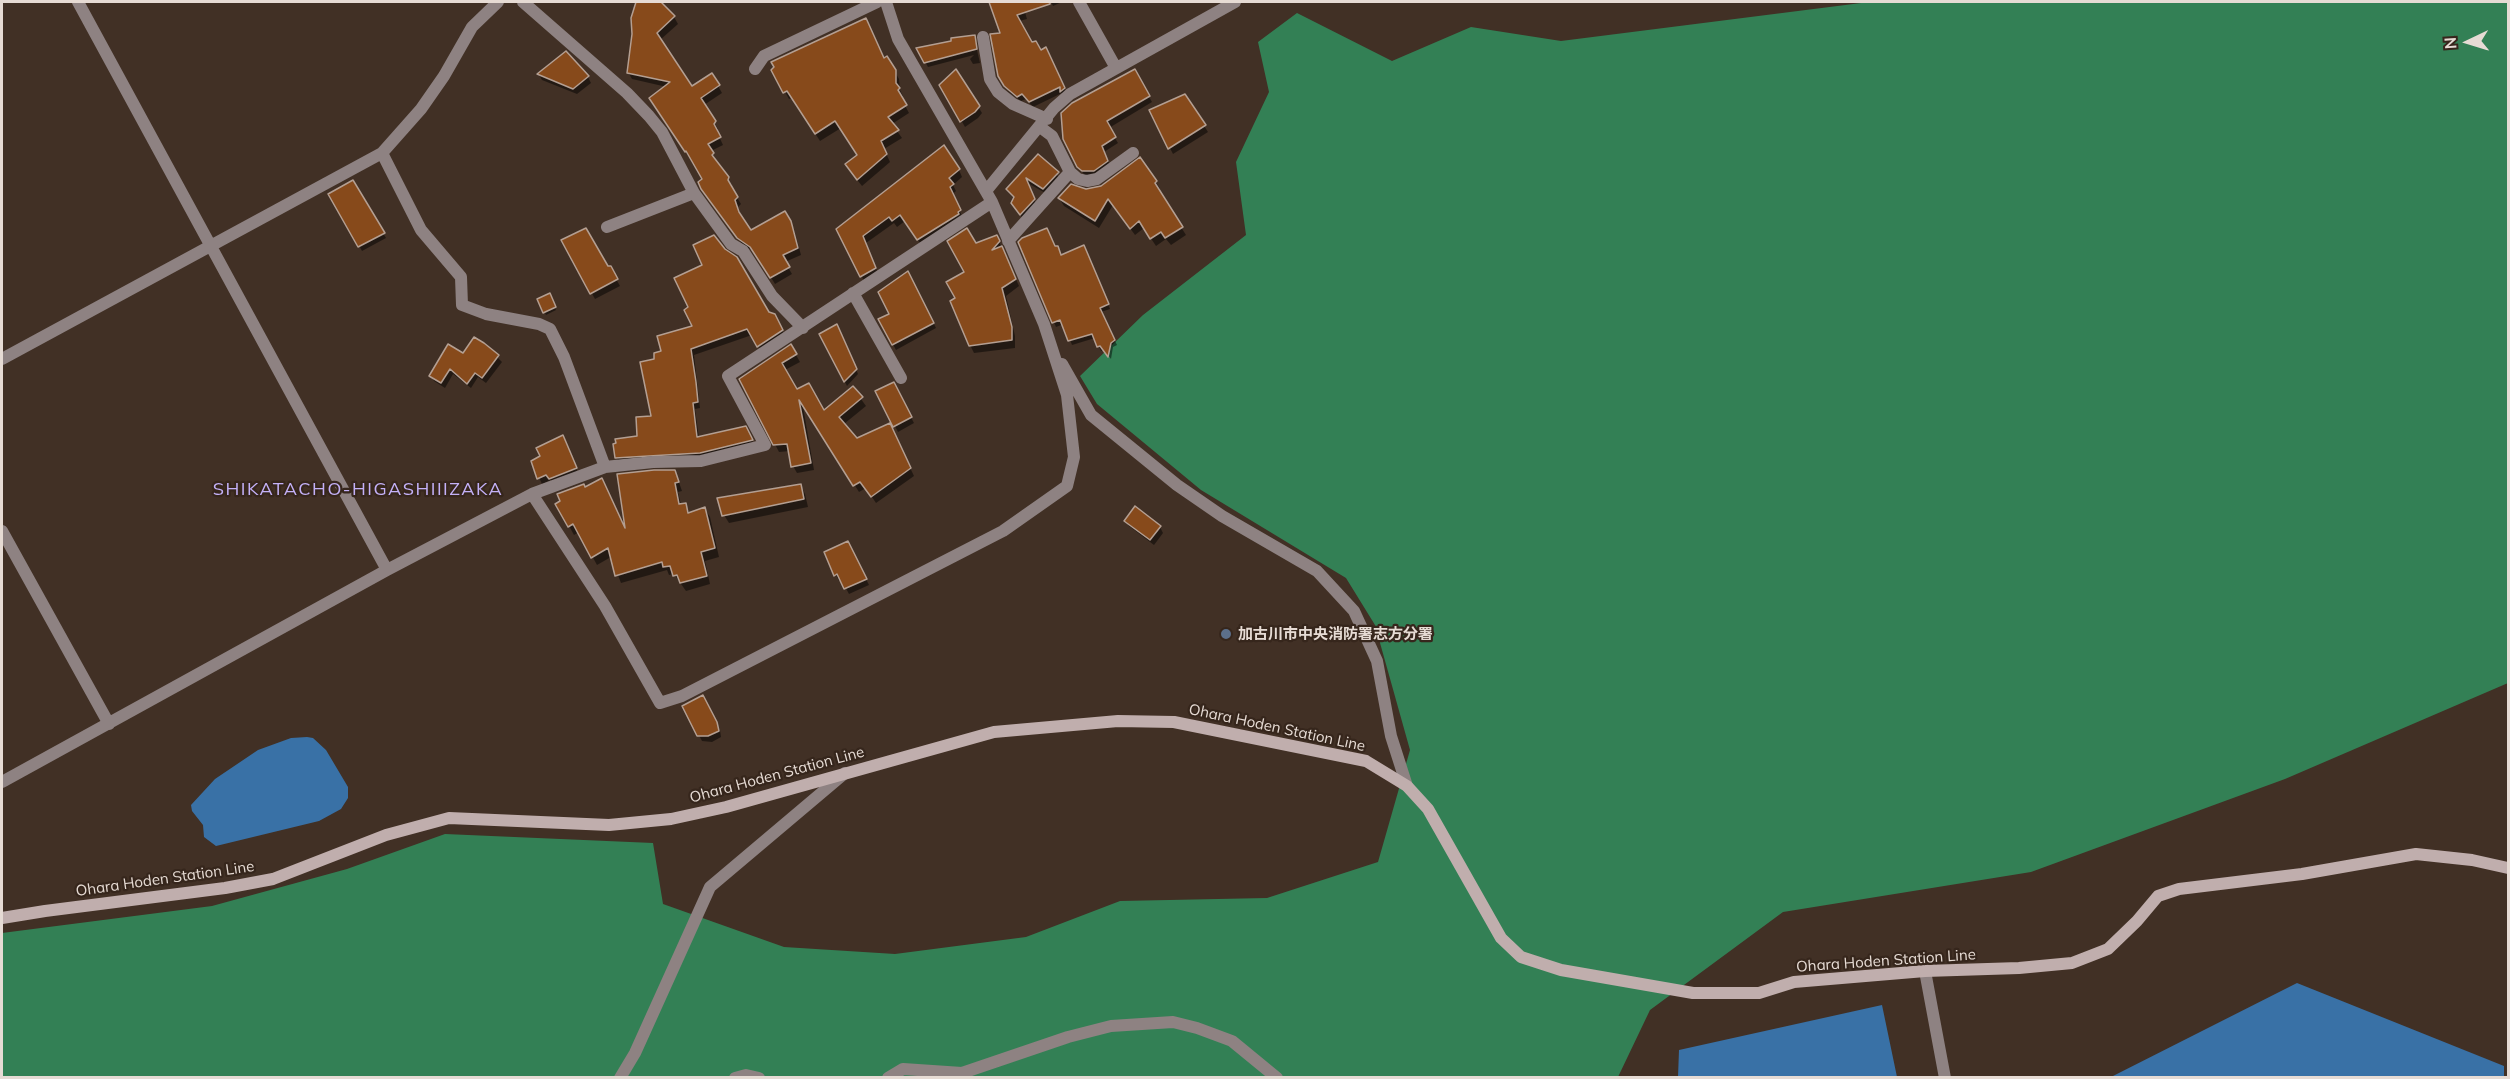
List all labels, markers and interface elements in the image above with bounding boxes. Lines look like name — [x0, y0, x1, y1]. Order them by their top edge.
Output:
north arrow — [2438, 12, 2498, 72]
text: N — [2440, 37, 2460, 50]
district label: SHIKATACHO-HIGASHIIIZAKA — [213, 479, 503, 501]
place label: 加古川市中央消防署志方分署 — [1238, 625, 1433, 643]
marker: 加古川市中央消防署志方分署 — [1219, 627, 1233, 641]
street label: Ohara Hoden Station Line — [1187, 700, 1367, 756]
street label: Ohara Hoden Station Line — [688, 743, 866, 807]
street label: Ohara Hoden Station Line — [75, 858, 255, 900]
street label: Ohara Hoden Station Line — [1796, 946, 1976, 976]

